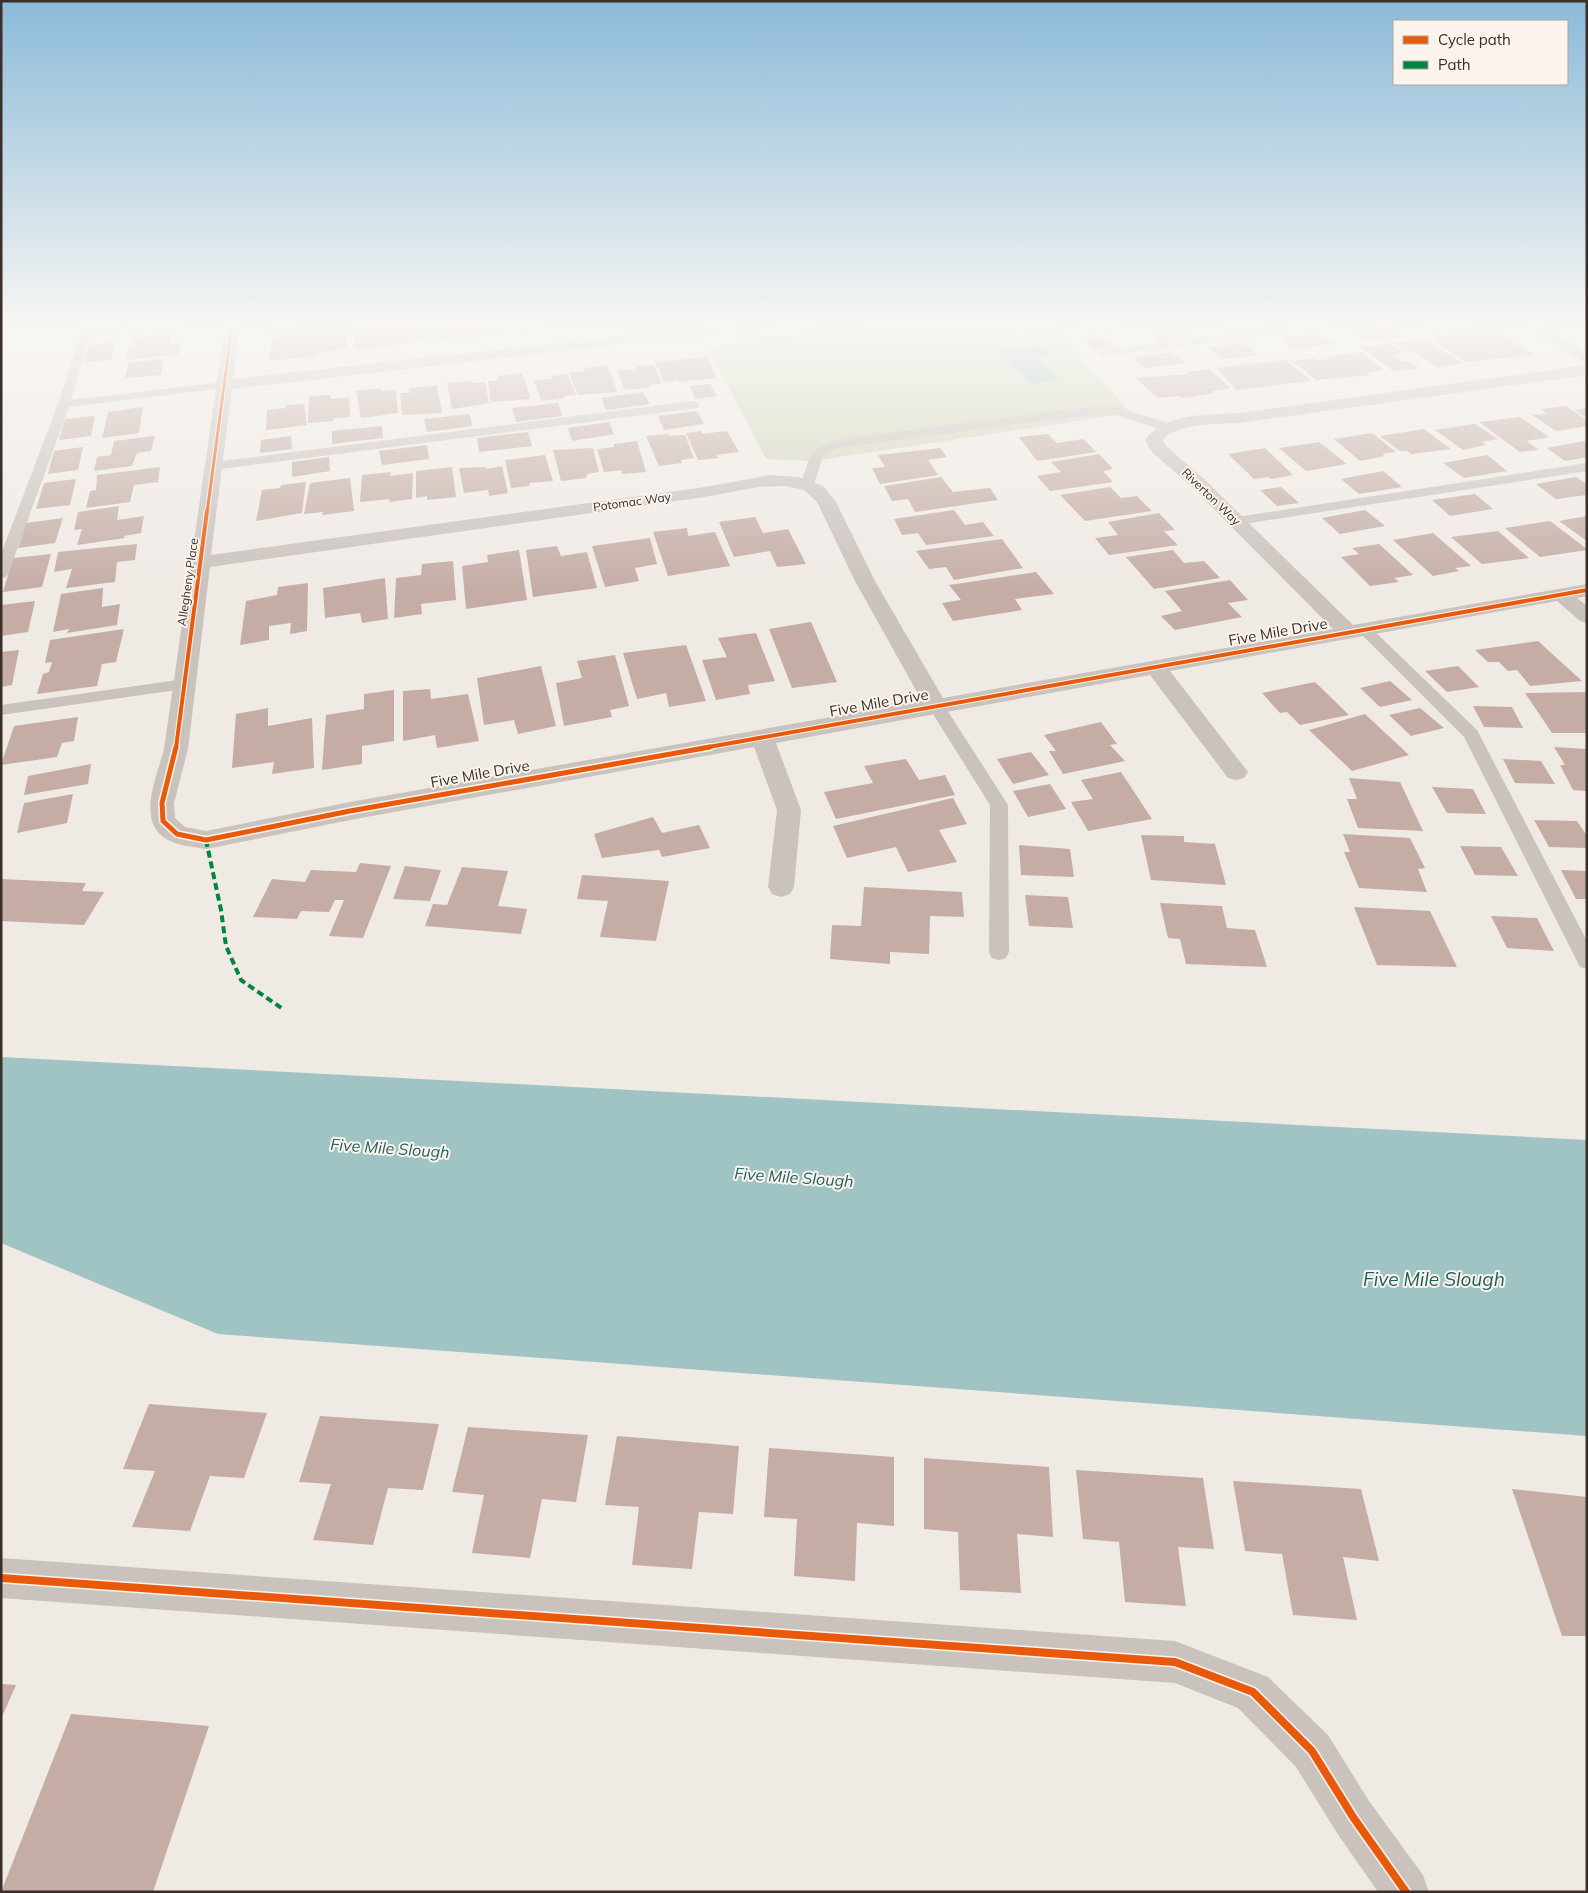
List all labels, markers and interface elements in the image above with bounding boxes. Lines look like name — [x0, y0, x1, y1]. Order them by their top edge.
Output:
legend — [1393, 20, 1568, 85]
text: Cycle path — [1438, 30, 1511, 49]
text: Path — [1438, 55, 1470, 74]
street label: Riverton Way — [1179, 465, 1244, 529]
street label: Potomac Way — [592, 489, 672, 514]
street label: Allegheny Place — [174, 537, 201, 627]
street label: Five Mile Drive — [1227, 613, 1329, 650]
street label: Five Mile Drive — [828, 684, 930, 721]
street label: Five Mile Drive — [429, 755, 531, 792]
water label: Five Mile Slough — [330, 1134, 450, 1162]
water label: Five Mile Slough — [734, 1163, 854, 1191]
water label: Five Mile Slough — [1363, 1267, 1505, 1291]

